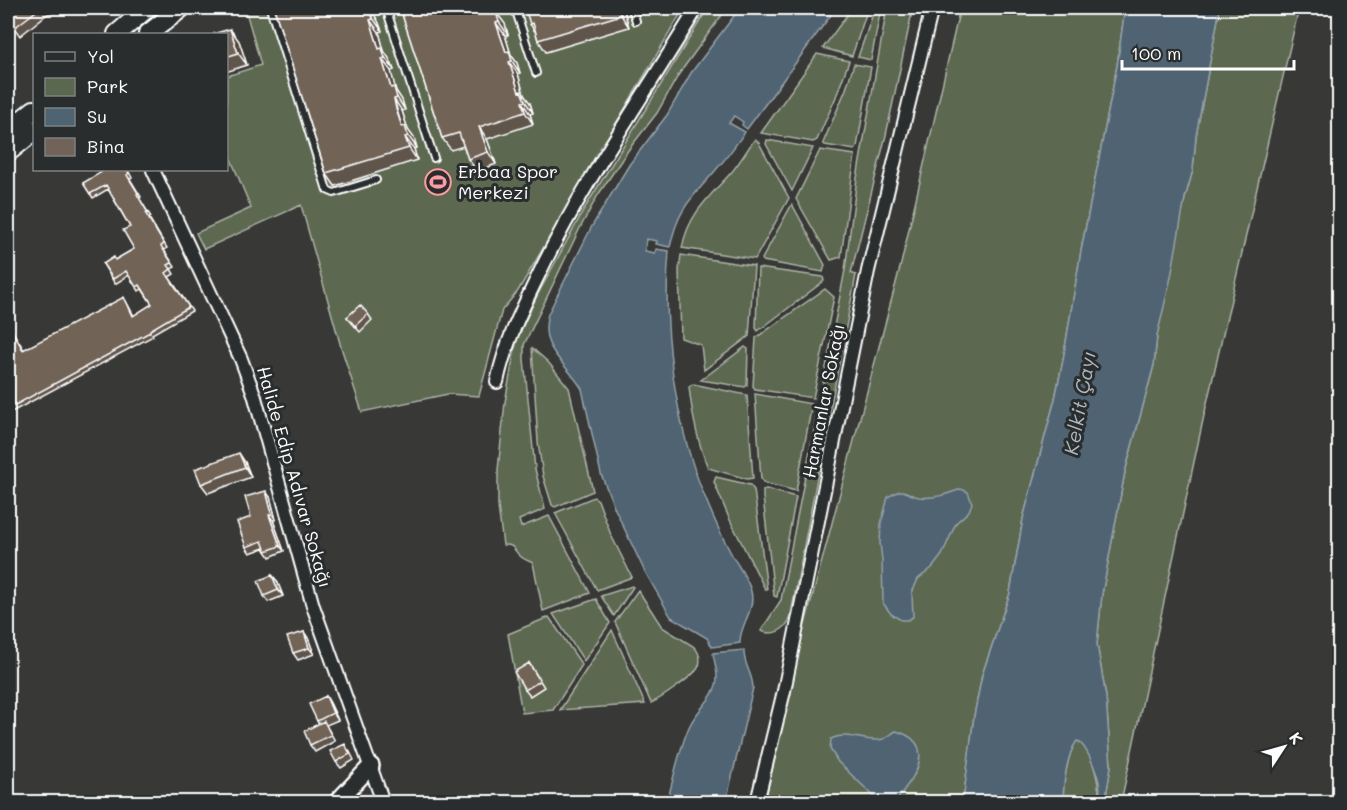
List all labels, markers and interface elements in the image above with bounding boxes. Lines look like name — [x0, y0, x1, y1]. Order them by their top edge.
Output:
legend — [33, 33, 228, 171]
scale bar — [1122, 33, 1294, 71]
text: 100 m — [1131, 41, 1181, 65]
text: Yol — [87, 44, 114, 68]
text: Park — [87, 74, 128, 98]
text: Su — [87, 104, 107, 128]
text: Bina — [87, 134, 125, 158]
place label: Erbaa Spor Merkezi — [458, 159, 558, 204]
sports icon: Erbaa Spor Merkezi — [423, 167, 453, 197]
street label: Harmanlar Sokağı — [796, 322, 850, 480]
water label: Kelkit Çayı — [1057, 349, 1101, 457]
street label: Halide Edip Adıvar Sokağı — [252, 363, 338, 590]
north arrow — [1254, 717, 1314, 777]
text: K — [1285, 727, 1308, 748]

